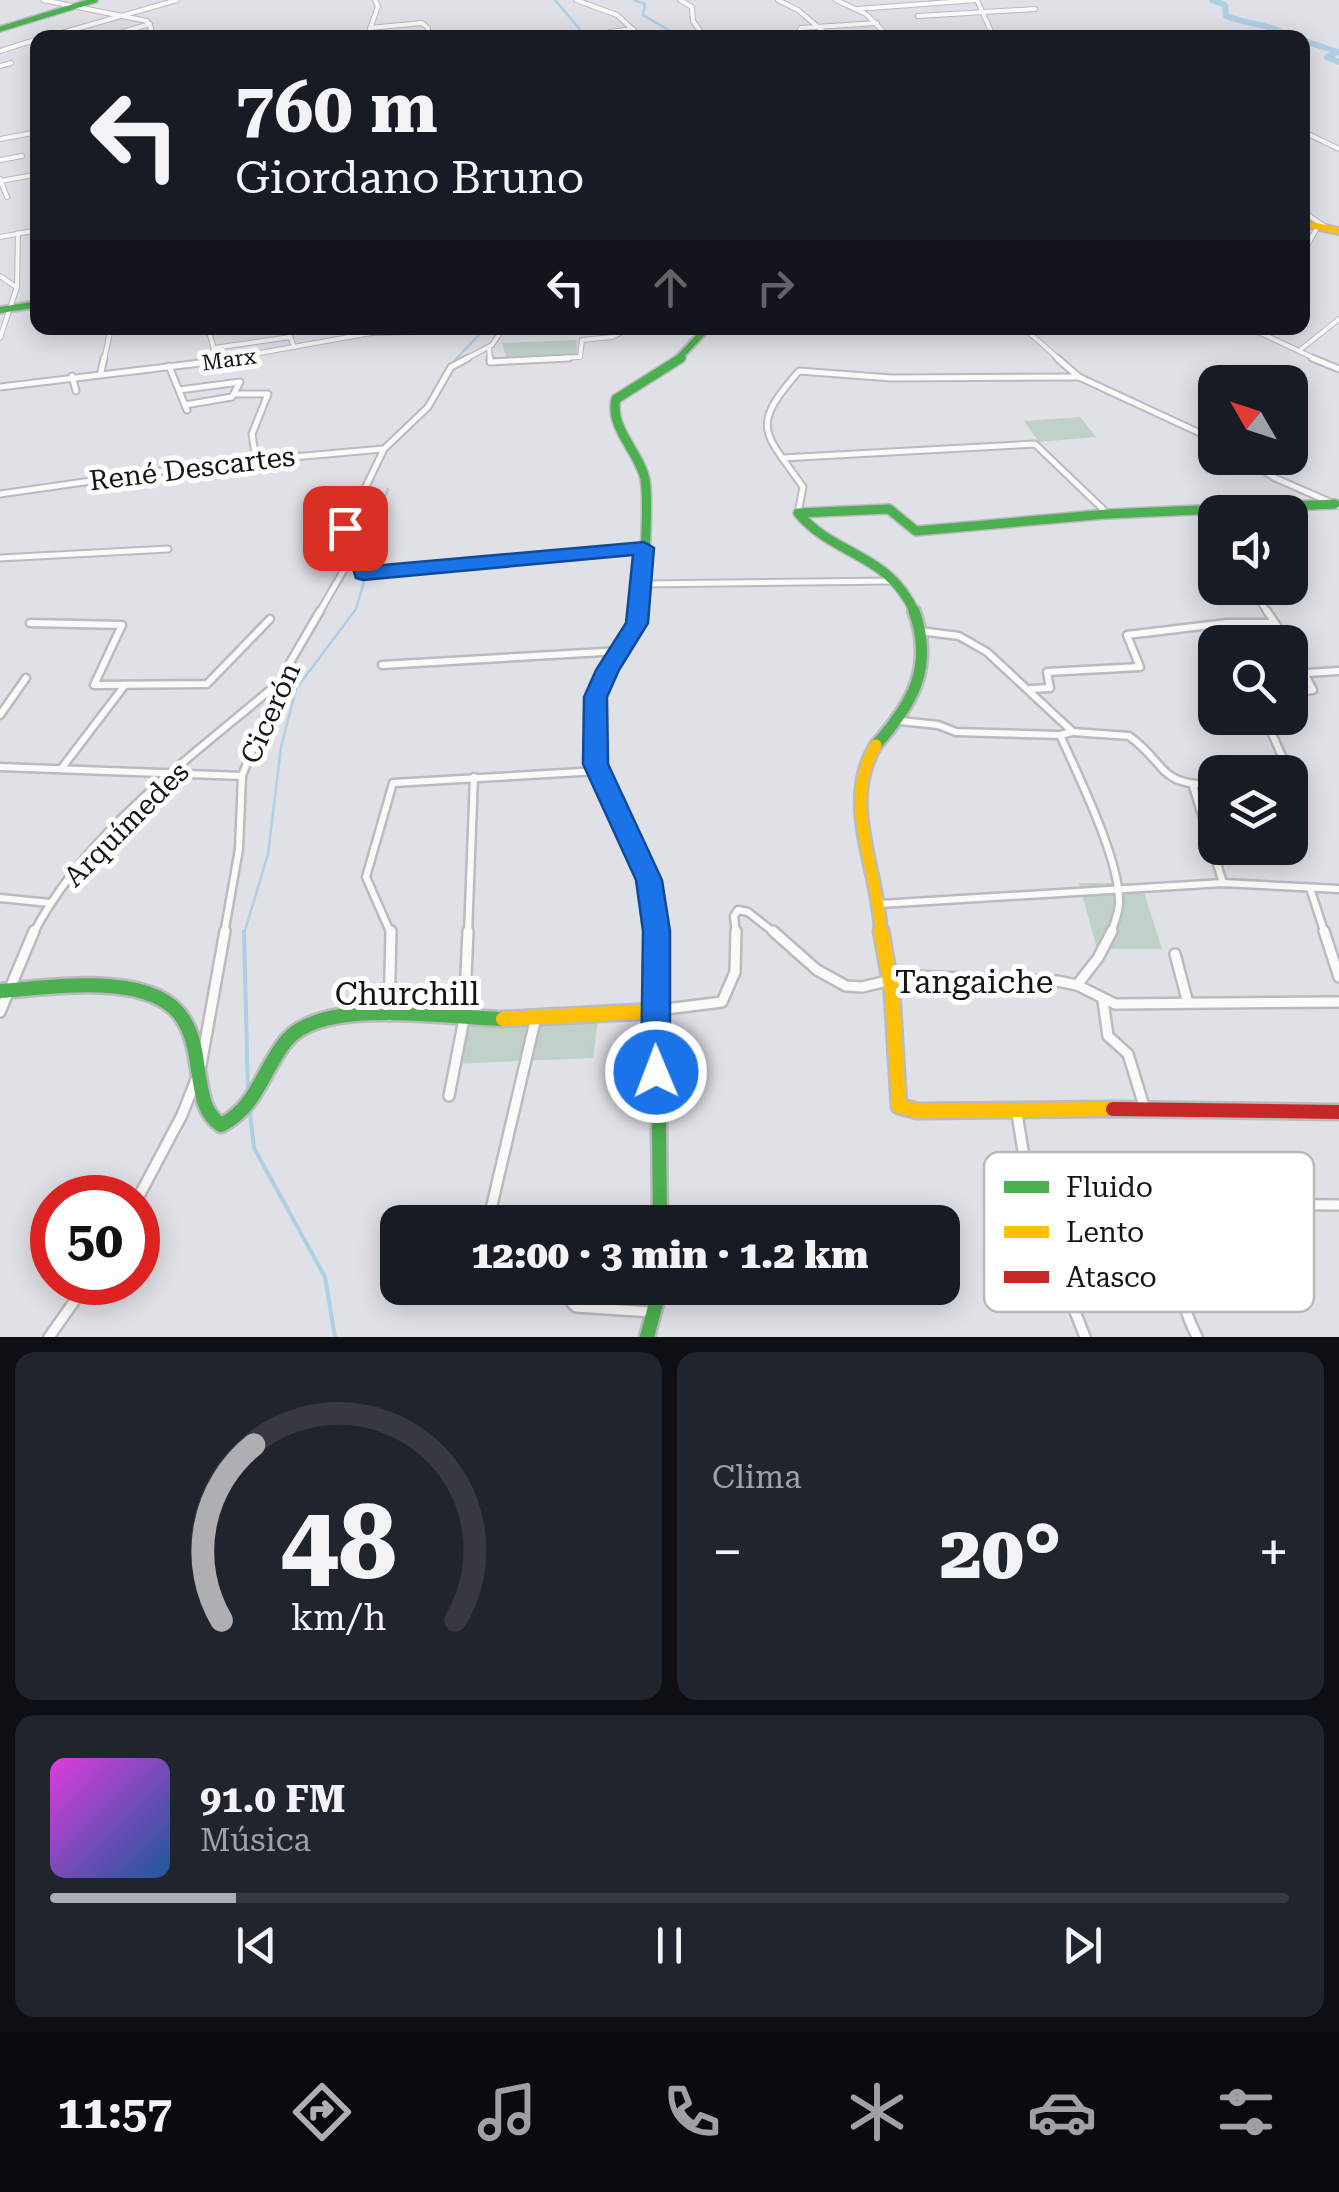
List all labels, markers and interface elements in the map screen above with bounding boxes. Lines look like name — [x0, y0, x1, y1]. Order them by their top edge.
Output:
text: 760 m — [235, 67, 438, 149]
icon: left — [70, 70, 200, 200]
text: Giordano Bruno — [235, 151, 584, 204]
icon: left — [538, 260, 593, 315]
icon: ahead — [643, 260, 698, 315]
icon: right — [748, 260, 803, 315]
street label: Marx — [200, 343, 258, 376]
north arrow — [1198, 365, 1308, 475]
map controls — [1198, 365, 1308, 865]
street label: René Descartes — [87, 440, 297, 497]
pin — [303, 486, 388, 571]
button: sound — [1198, 495, 1308, 605]
icon: arrive — [318, 501, 373, 556]
button: search — [1198, 625, 1308, 735]
street label: Cicerón — [234, 658, 307, 769]
street label: Arquímedes — [57, 755, 196, 894]
button: layers — [1198, 755, 1308, 865]
street label: Tangaiche — [895, 963, 1053, 1001]
street label: Churchill — [335, 975, 479, 1013]
position arrow — [604, 1020, 708, 1124]
legend — [984, 1152, 1314, 1312]
text: Fluido — [1066, 1171, 1153, 1204]
speed limit sign: 50 — [30, 1175, 160, 1305]
text: Lento — [1066, 1216, 1144, 1249]
text: 12:00 · 3 min · 1.2 km — [471, 1233, 869, 1277]
text: Atasco — [1066, 1261, 1157, 1294]
text: Clima — [712, 1458, 802, 1496]
text: 48 — [280, 1482, 397, 1603]
text: 20° — [940, 1508, 1061, 1596]
text: − — [712, 1520, 743, 1584]
text: + — [1258, 1520, 1289, 1584]
text: km/h — [291, 1597, 386, 1639]
text: 91.0 FM — [200, 1777, 346, 1821]
text: Música — [200, 1821, 311, 1859]
icon: previous — [229, 1918, 284, 1973]
icon: pause — [642, 1918, 697, 1973]
icon: next — [1055, 1918, 1110, 1973]
icon: directions — [287, 2077, 357, 2147]
icon: music — [472, 2077, 542, 2147]
icon: phone — [657, 2077, 727, 2147]
icon: climate — [842, 2077, 912, 2147]
icon: car — [1027, 2077, 1097, 2147]
icon: filters — [1211, 2077, 1281, 2147]
text: 11:57 — [57, 2086, 172, 2139]

